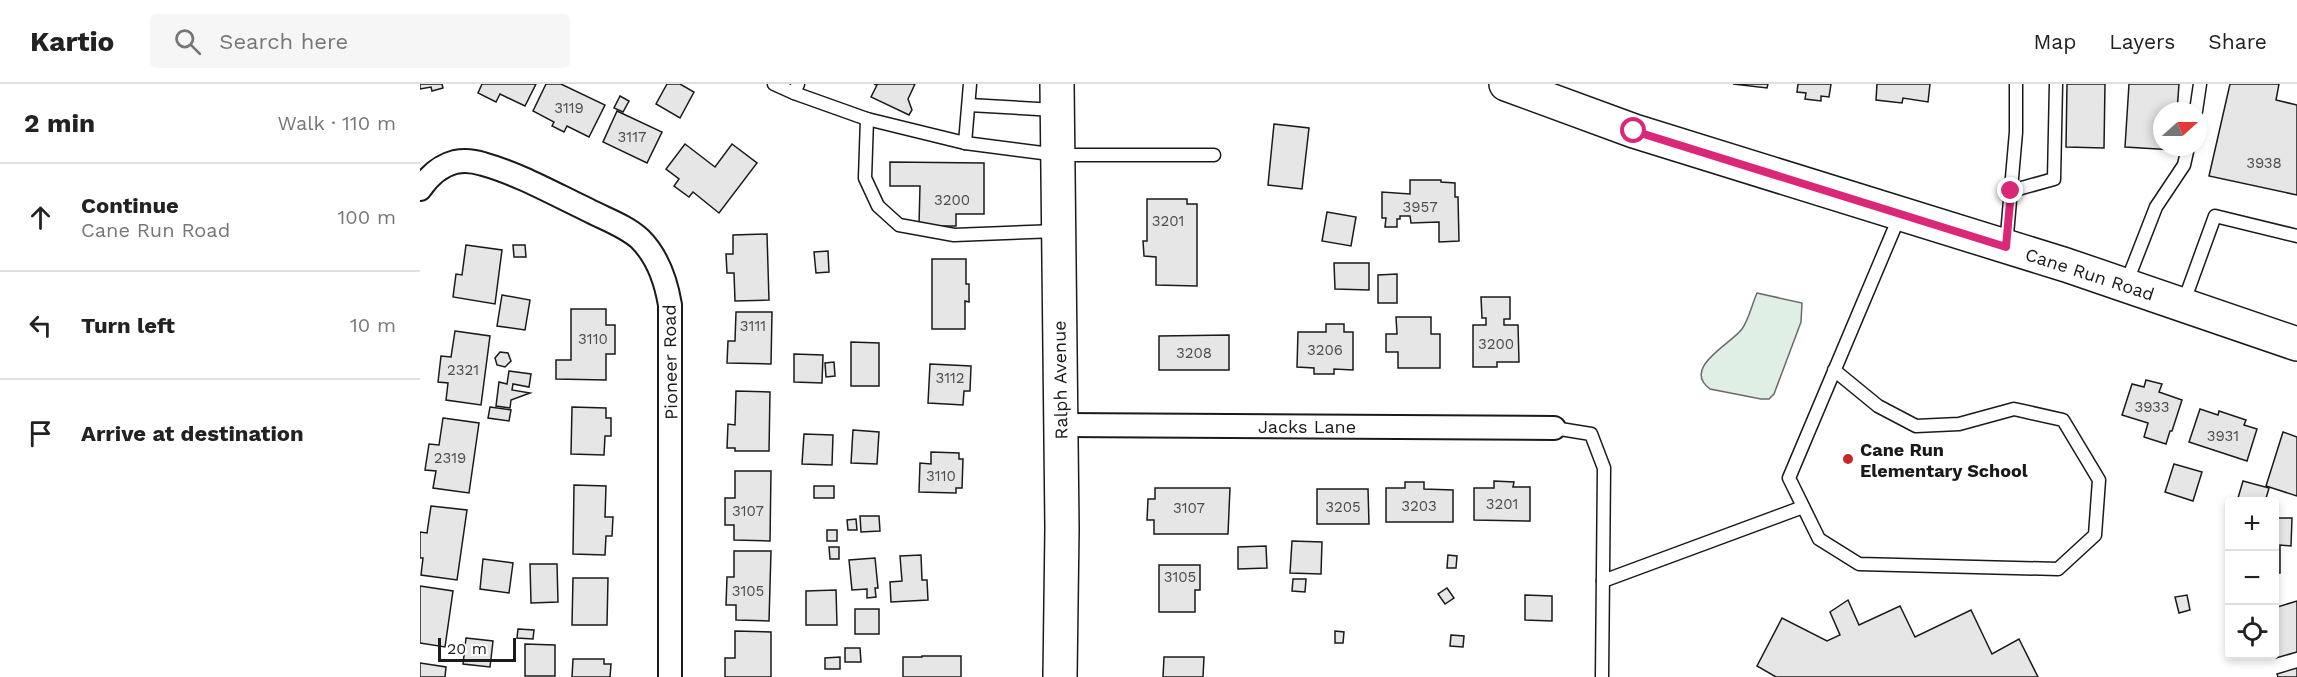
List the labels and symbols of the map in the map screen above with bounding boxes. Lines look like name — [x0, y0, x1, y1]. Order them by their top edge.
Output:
house number: 3119 — [554, 99, 584, 117]
north arrow — [2153, 102, 2207, 156]
route start — [1620, 117, 1646, 143]
house number: 3117 — [618, 128, 646, 146]
house number: 3938 — [2246, 154, 2282, 172]
route end — [1997, 177, 2023, 203]
house number: 3200 — [934, 191, 970, 209]
house number: 3957 — [1402, 198, 1438, 216]
house number: 3201 — [1152, 212, 1184, 230]
street label: Cane Run Road — [2023, 243, 2157, 305]
street label: Pioneer Road — [658, 304, 682, 420]
house number: 3111 — [740, 317, 766, 335]
street label: Ralph Avenue — [1048, 320, 1072, 440]
house number: 3110 — [578, 330, 608, 348]
house number: 3200 — [1478, 335, 1514, 353]
house number: 3206 — [1307, 341, 1343, 359]
house number: 3208 — [1176, 344, 1212, 362]
house number: 2321 — [447, 361, 479, 379]
house number: 3112 — [935, 369, 965, 387]
house number: 3933 — [2134, 398, 2170, 416]
street label: Jacks Lane — [1258, 416, 1356, 437]
house number: 3931 — [2207, 427, 2239, 445]
place label: Cane Run Elementary School — [1860, 439, 2028, 481]
house number: 2319 — [434, 449, 466, 467]
marker: Cane Run Elementary School — [1841, 452, 1855, 466]
house number: 3110 — [926, 467, 956, 485]
house number: 3201 — [1486, 495, 1518, 513]
house number: 3203 — [1401, 497, 1437, 515]
house number: 3205 — [1325, 498, 1361, 516]
house number: 3107 — [1173, 499, 1205, 517]
house number: 3107 — [732, 502, 764, 520]
house number: 3105 — [1164, 568, 1196, 586]
house number: 3105 — [732, 582, 764, 600]
scale bar — [438, 635, 516, 662]

